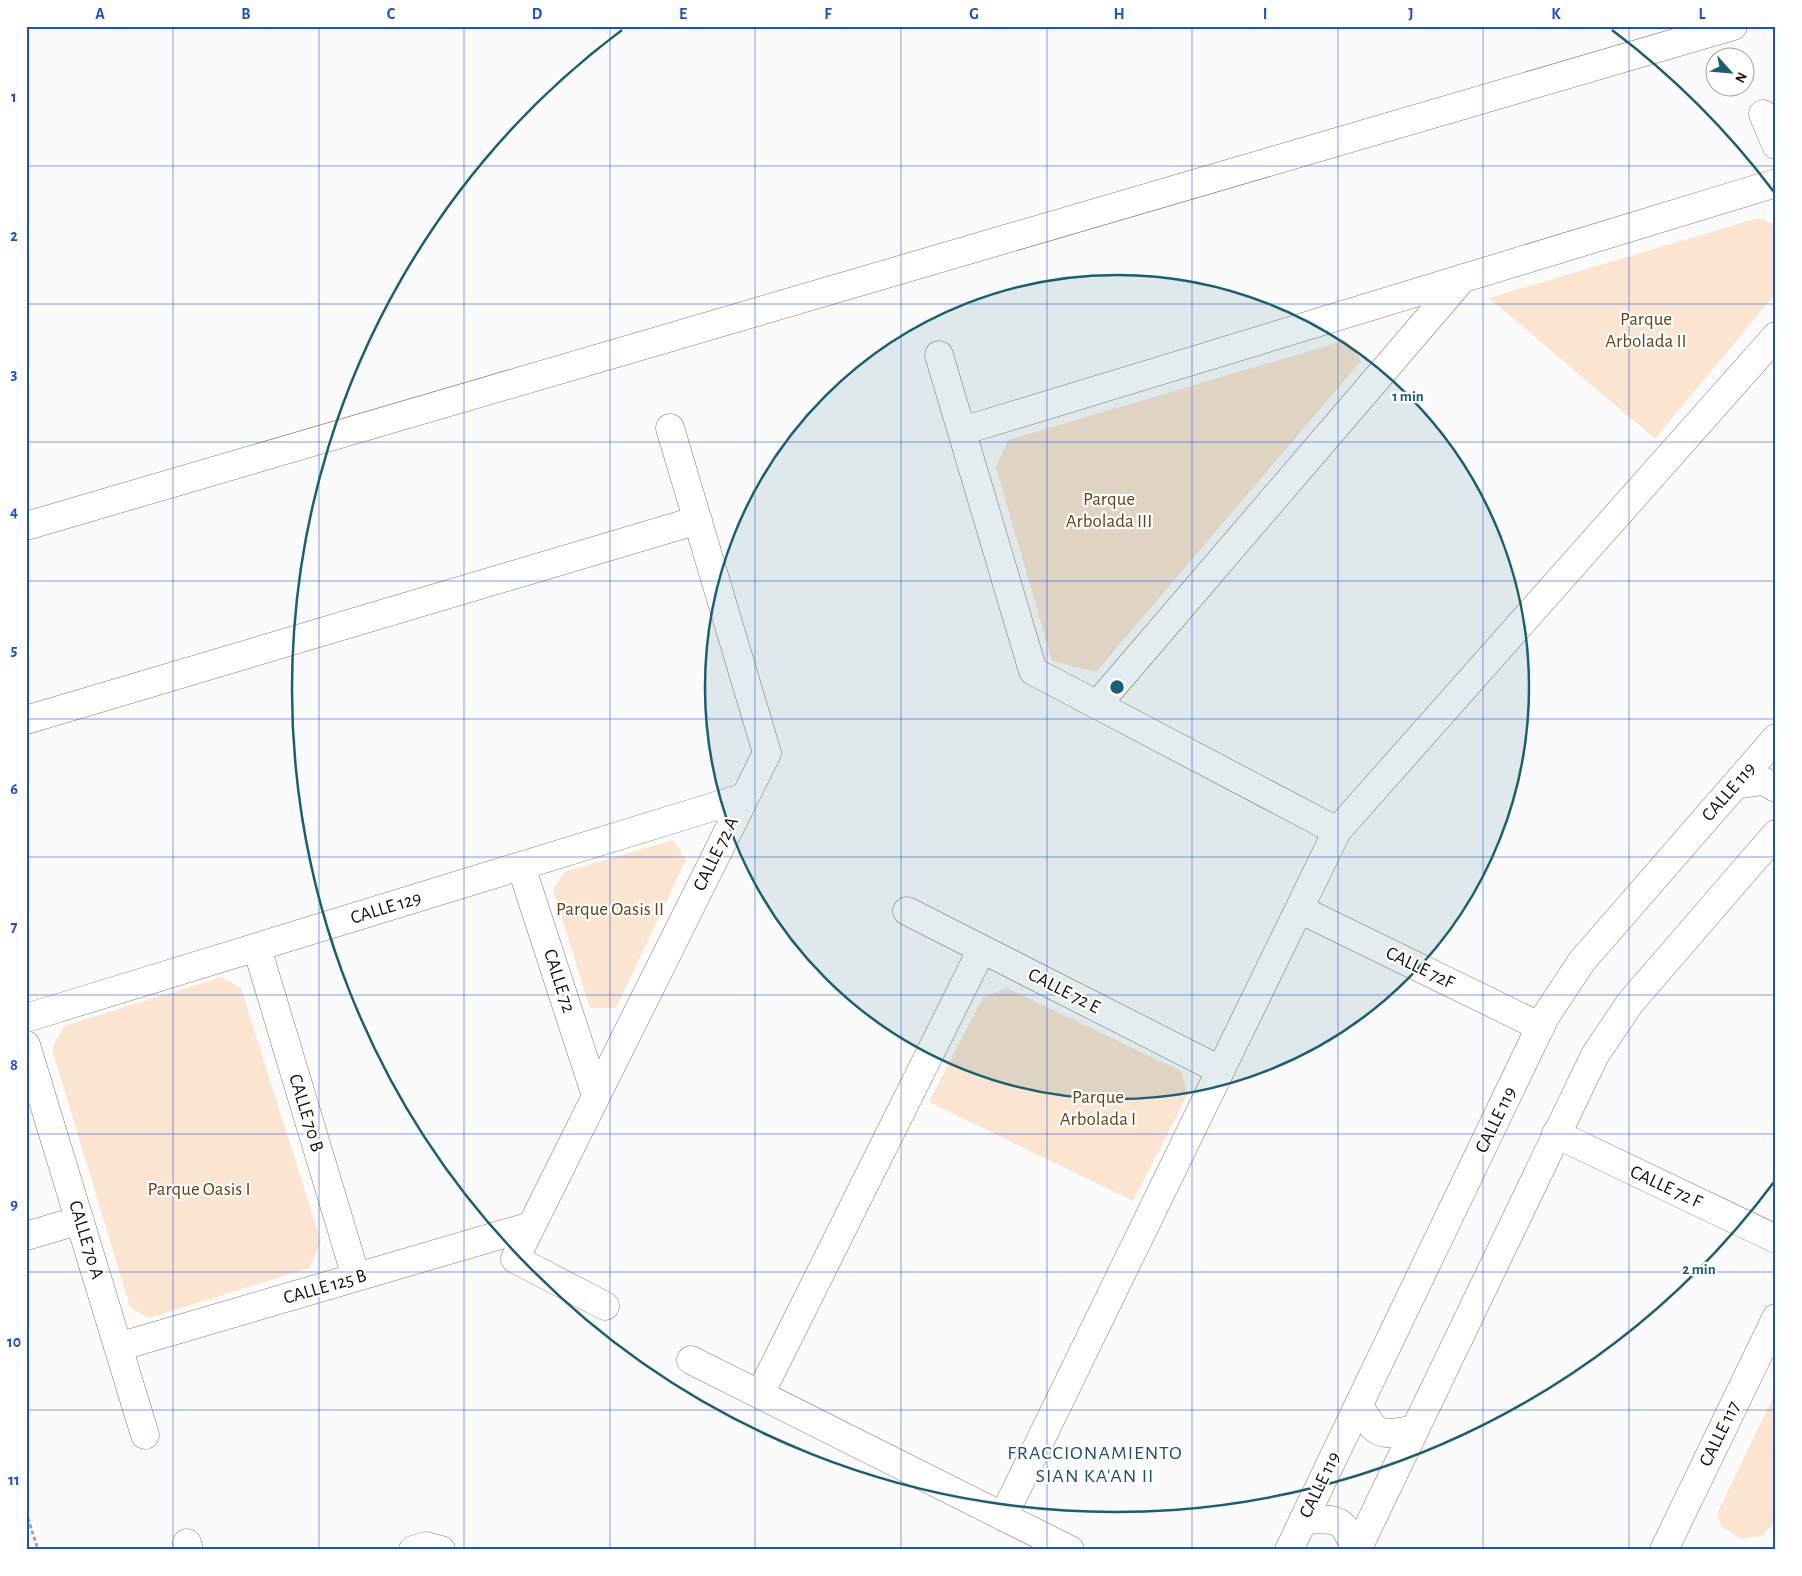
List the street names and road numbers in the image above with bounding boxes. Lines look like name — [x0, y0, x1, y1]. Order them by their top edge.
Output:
street label: CALLE 119 — [1699, 759, 1759, 825]
street label: CALLE 72 A — [690, 814, 742, 894]
street label: CALLE 129 — [348, 888, 424, 928]
street label: CALLE 72F — [1383, 943, 1458, 993]
street label: CALLE 72 — [540, 947, 578, 1015]
street label: CALLE 72 E — [1025, 965, 1103, 1017]
street label: CALLE 70 B — [285, 1072, 327, 1154]
street label: CALLE 119 — [1472, 1084, 1520, 1156]
street label: CALLE 72 F — [1627, 1162, 1706, 1212]
street label: CALLE 70 A — [65, 1198, 107, 1282]
street label: CALLE 125 B — [281, 1266, 369, 1308]
street label: CALLE 117 — [1696, 1398, 1744, 1470]
street label: CALLE 119 — [1296, 1449, 1344, 1521]

